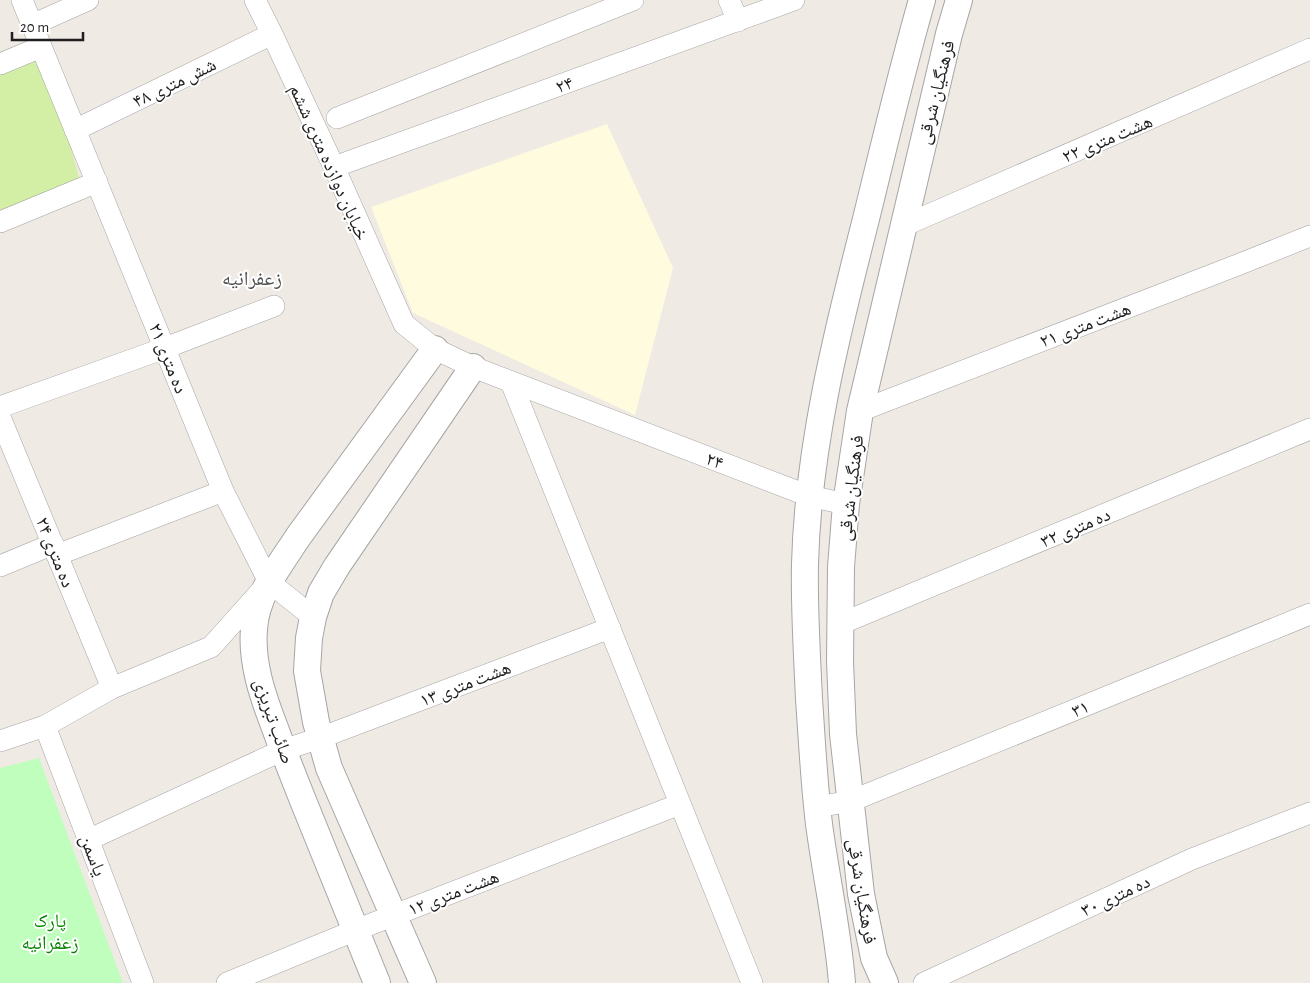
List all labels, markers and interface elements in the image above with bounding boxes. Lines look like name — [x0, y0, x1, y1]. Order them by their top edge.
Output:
scale bar — [12, 10, 84, 42]
text: 20 m — [20, 20, 49, 35]
street label: فرهنگیان شرقی — [914, 38, 960, 147]
street label: شش متری ۴۸ — [130, 55, 220, 113]
street label: ۲۴ — [553, 74, 576, 97]
street label: خیابان دوازده متری ششم — [284, 82, 372, 244]
street label: هشت متری ۲۲ — [1060, 112, 1156, 168]
district label: زعفرانیه — [222, 269, 282, 289]
street label: هشت متری ۲۱ — [1037, 299, 1134, 352]
street label: ده متری ۲۱ — [144, 321, 190, 397]
street label: فرهنگیان شرقی — [836, 434, 868, 542]
street label: ۲۴ — [703, 449, 726, 473]
street label: ده متری ۳۲ — [1038, 505, 1114, 552]
street label: ده متری ۲۴ — [31, 515, 77, 591]
street label: هشت متری ۱۳ — [417, 658, 514, 711]
street label: صائب تبریزی — [249, 676, 297, 767]
street label: ۳۱ — [1069, 697, 1092, 721]
street label: یاسمن — [75, 832, 109, 879]
street label: فرهنگیان شرقی — [843, 837, 879, 946]
street label: هشت متری ۱۲ — [405, 867, 502, 920]
street label: ده متری ۳۰ — [1078, 872, 1154, 921]
park label: پارک زعفرانیه — [21, 912, 79, 954]

